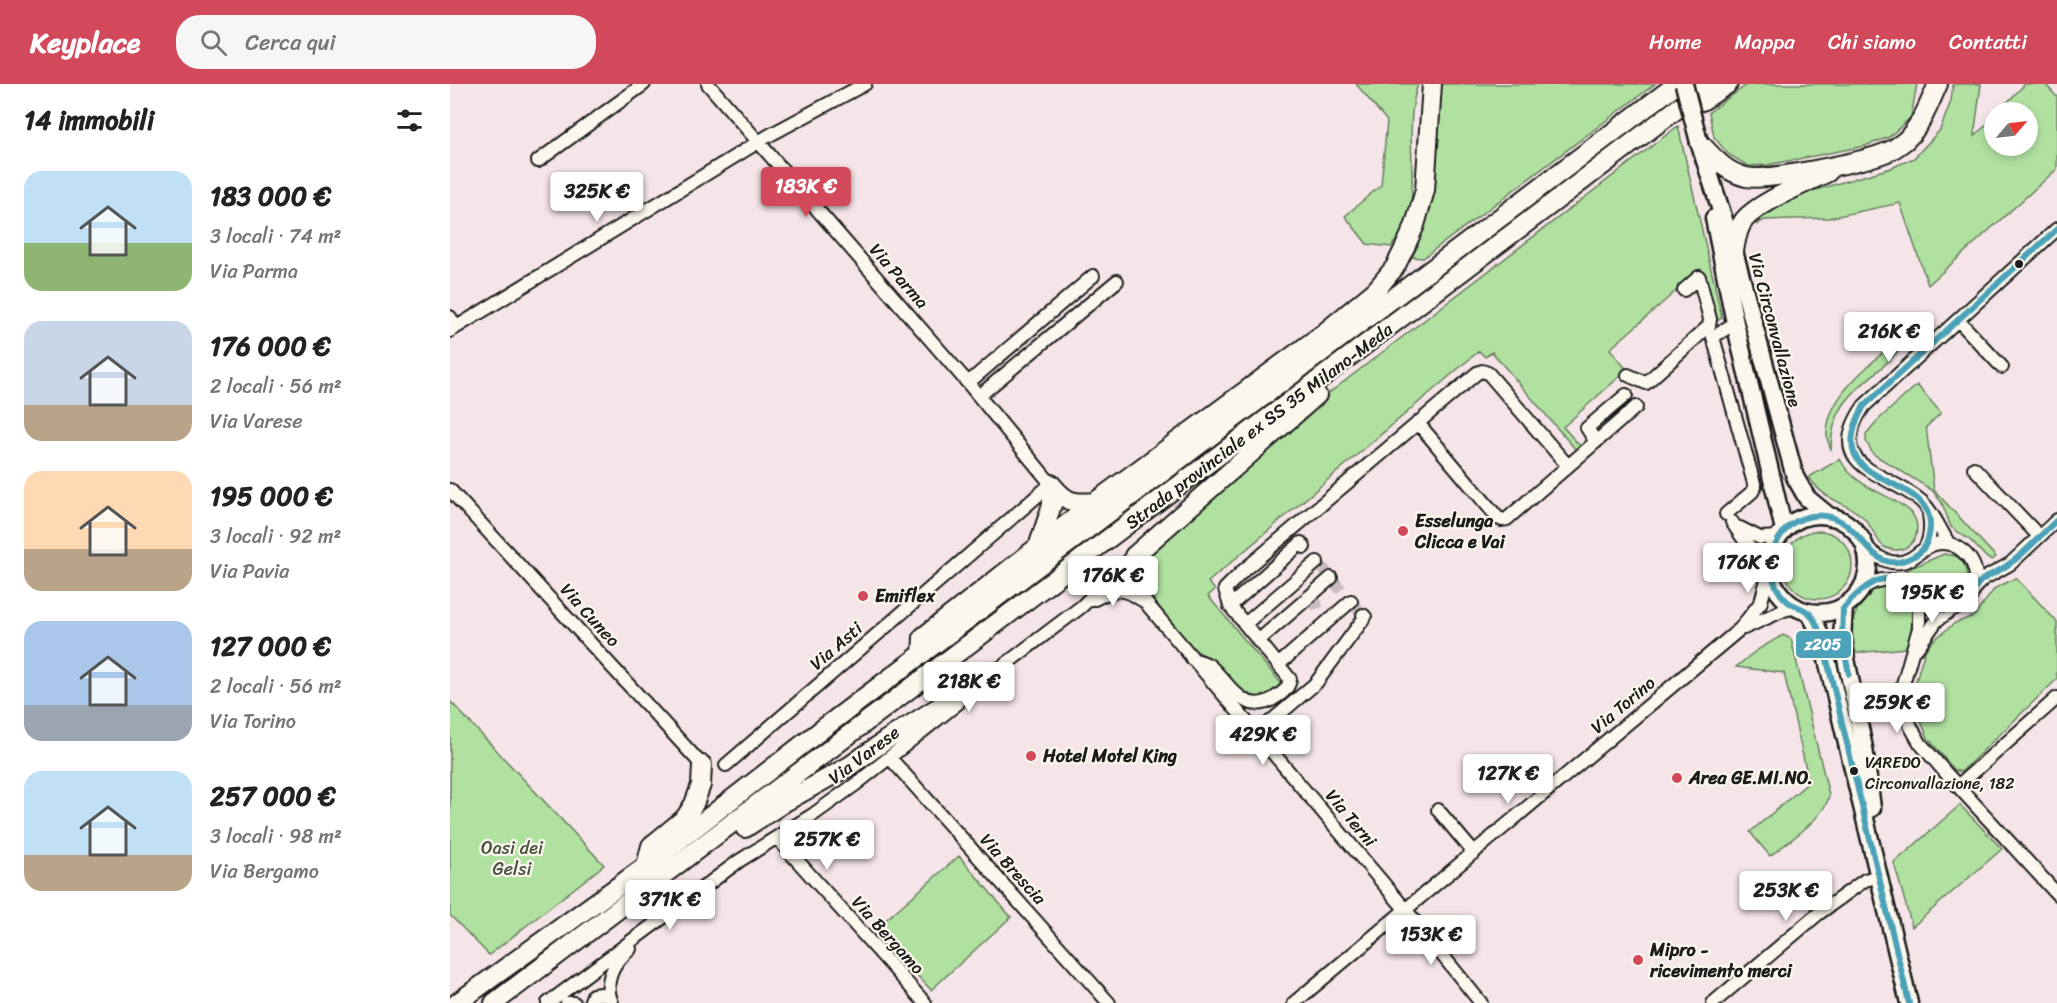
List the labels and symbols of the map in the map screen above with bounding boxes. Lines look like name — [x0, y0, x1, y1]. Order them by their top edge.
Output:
north arrow — [1984, 102, 2038, 156]
pin: 183K € — [757, 167, 855, 218]
pin: 325K € — [548, 172, 646, 223]
street label: Via Parma — [861, 236, 937, 316]
street label: Via Circonvallazione — [1739, 249, 1811, 411]
unlabelled marker — [2013, 258, 2025, 270]
pin: 216K € — [1840, 312, 1938, 363]
street label: Strada provinciale ex SS 35 Milano-Meda — [1118, 314, 1401, 538]
place label: Esselunga Clicca e Vai — [1414, 505, 1506, 558]
marker: Esselunga Clicca e Vai — [1396, 524, 1410, 538]
pin: 176K € — [1699, 543, 1797, 594]
pin: 176K € — [1064, 556, 1162, 607]
pin: 195K € — [1883, 573, 1981, 624]
street label: Via Cuneo — [552, 575, 628, 655]
place label: Emiflex — [875, 580, 936, 612]
marker: Emiflex — [856, 589, 870, 603]
street label: Via Asti — [802, 613, 871, 679]
line badge: z205 — [1795, 630, 1852, 659]
text: z205 — [1804, 630, 1842, 659]
pin: 218K € — [920, 662, 1018, 713]
street label: Via Torino — [1583, 668, 1663, 742]
pin: 259K € — [1848, 683, 1946, 734]
pin: 429K € — [1214, 715, 1312, 766]
street label: Via Varese — [821, 717, 907, 793]
place label: Hotel Motel King — [1042, 740, 1177, 772]
place label: VAREDO Circonvallazione, 182 — [1865, 748, 2014, 798]
marker: Hotel Motel King — [1024, 749, 1038, 763]
pin: 127K € — [1459, 754, 1557, 805]
place label: Area GE.MI.NO. — [1688, 762, 1813, 794]
marker: VAREDO Circonvallazione, 182 — [1848, 765, 1860, 777]
marker: Area GE.MI.NO. — [1670, 771, 1684, 785]
street label: Via Terni — [1317, 782, 1386, 855]
pin: 257K € — [778, 820, 876, 871]
street label: Via Brescia — [972, 826, 1055, 913]
park label: Oasi dei Gelsi — [481, 832, 544, 885]
pin: 253K € — [1737, 871, 1835, 922]
pin: 371K € — [621, 880, 719, 931]
street label: Via Bergamo — [843, 888, 933, 982]
pin: 153K € — [1382, 915, 1480, 966]
place label: Mipro - ricevimento merci — [1649, 934, 1793, 987]
marker: Mipro - ricevimento merci — [1631, 953, 1645, 967]

